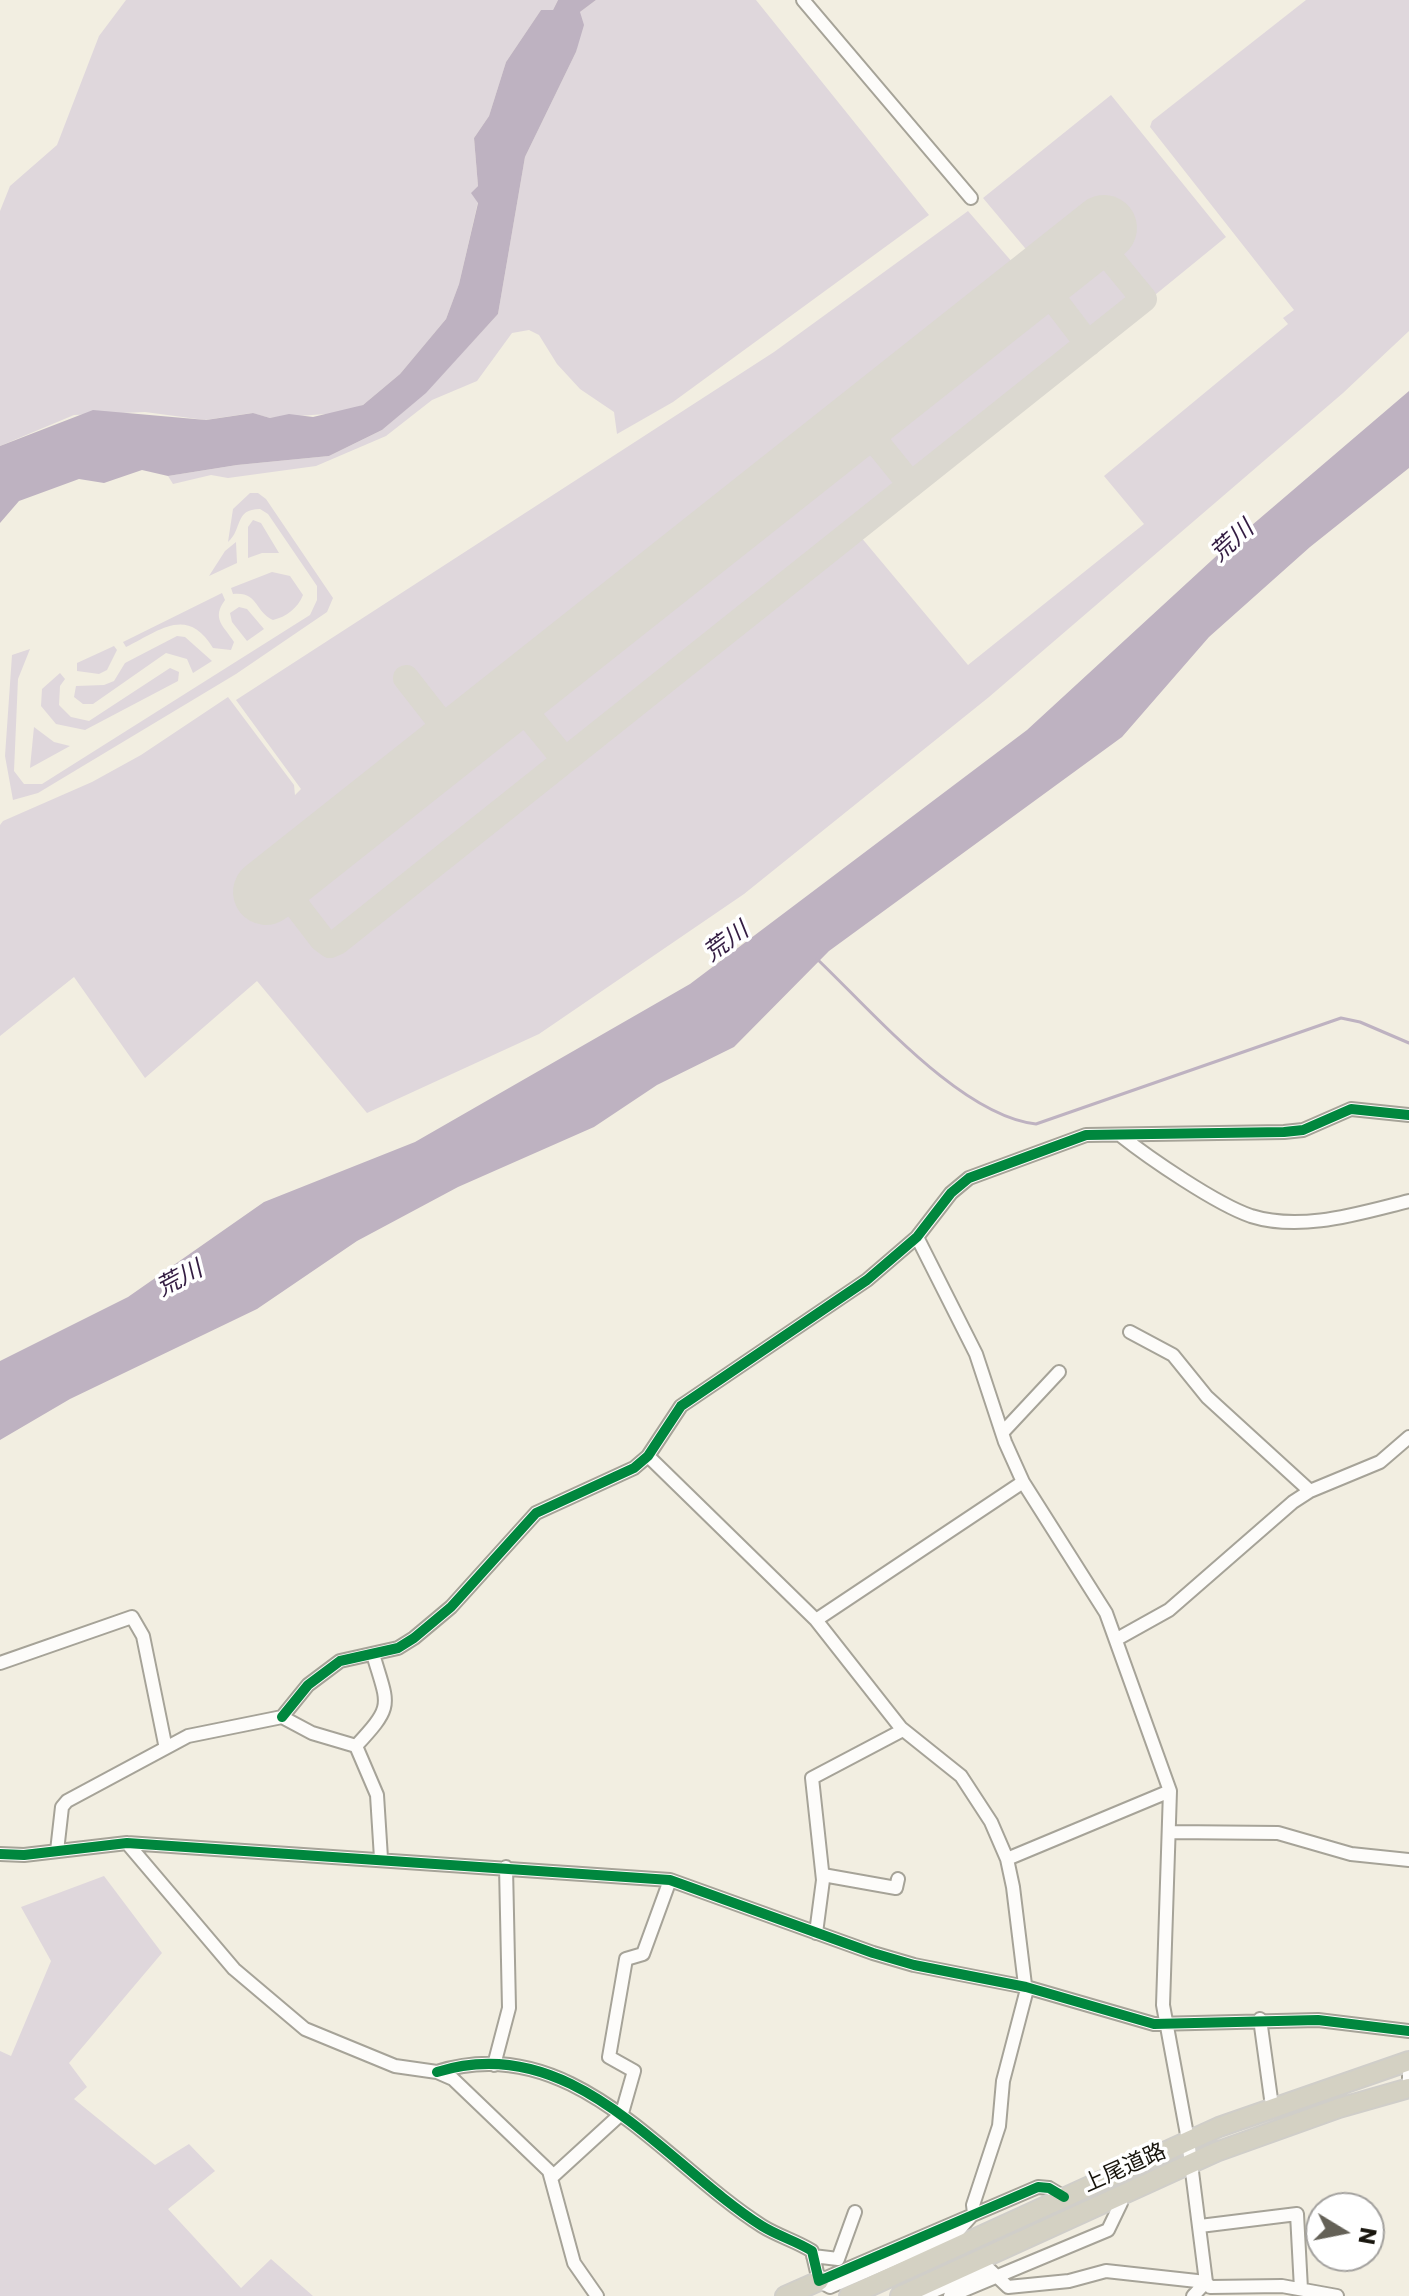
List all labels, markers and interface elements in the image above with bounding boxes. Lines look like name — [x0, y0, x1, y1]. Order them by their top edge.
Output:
water label: 荒川 — [1206, 515, 1260, 569]
water label: 荒川 — [699, 917, 755, 969]
water label: 荒川 — [152, 1256, 208, 1304]
street label: 上尾道路 — [1079, 2139, 1171, 2199]
north arrow — [1305, 2192, 1385, 2272]
text: N — [1350, 2225, 1384, 2247]

